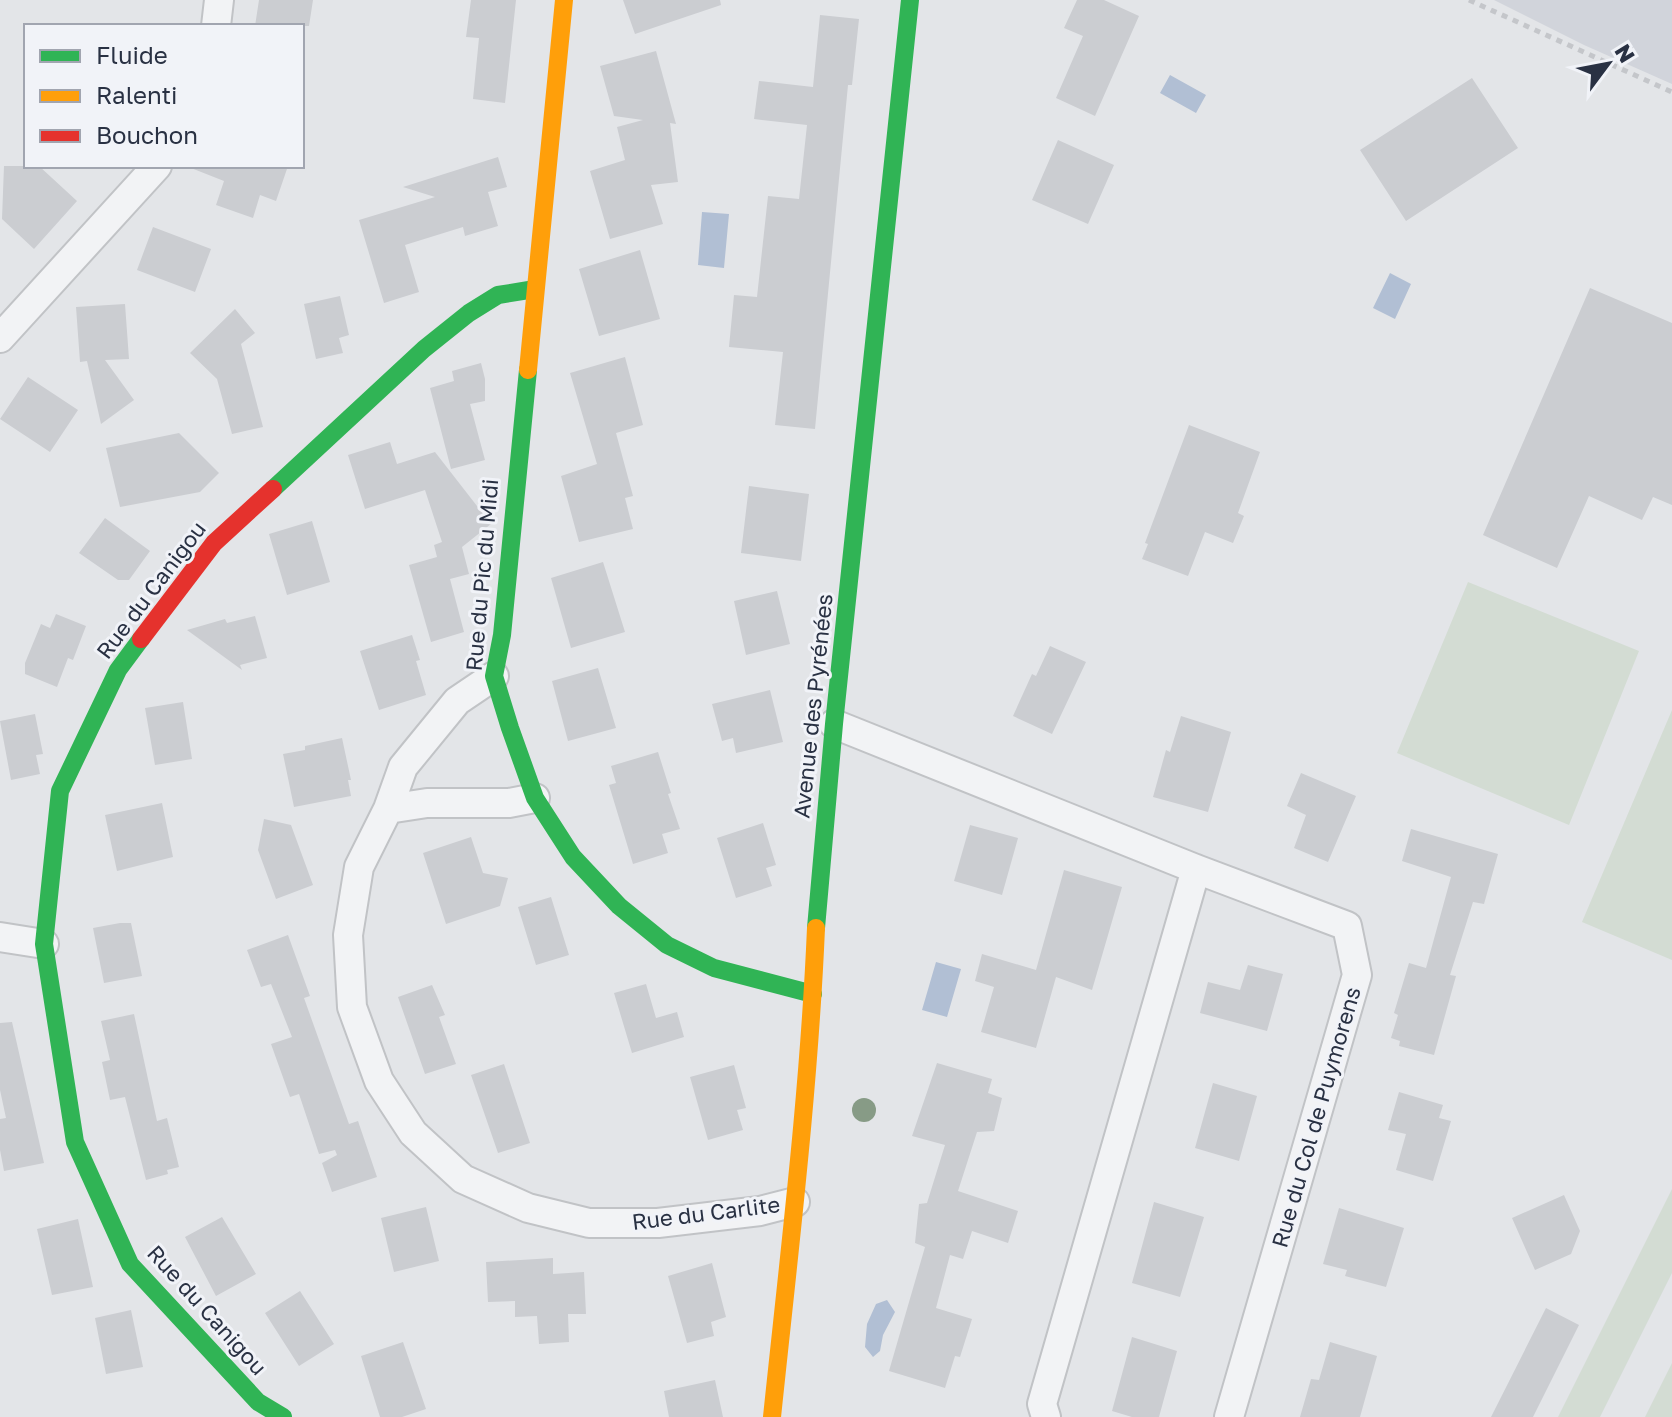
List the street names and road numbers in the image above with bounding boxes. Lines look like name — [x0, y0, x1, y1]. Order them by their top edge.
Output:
street label: Rue du Pic du Midi — [460, 478, 503, 672]
street label: Rue du Canigou — [90, 516, 211, 664]
street label: Avenue des Pyrénées — [787, 592, 838, 820]
street label: Rue du Col de Puymorens — [1265, 983, 1366, 1250]
street label: Rue du Carlite — [630, 1190, 781, 1235]
street label: Rue du Canigou — [142, 1239, 273, 1380]

